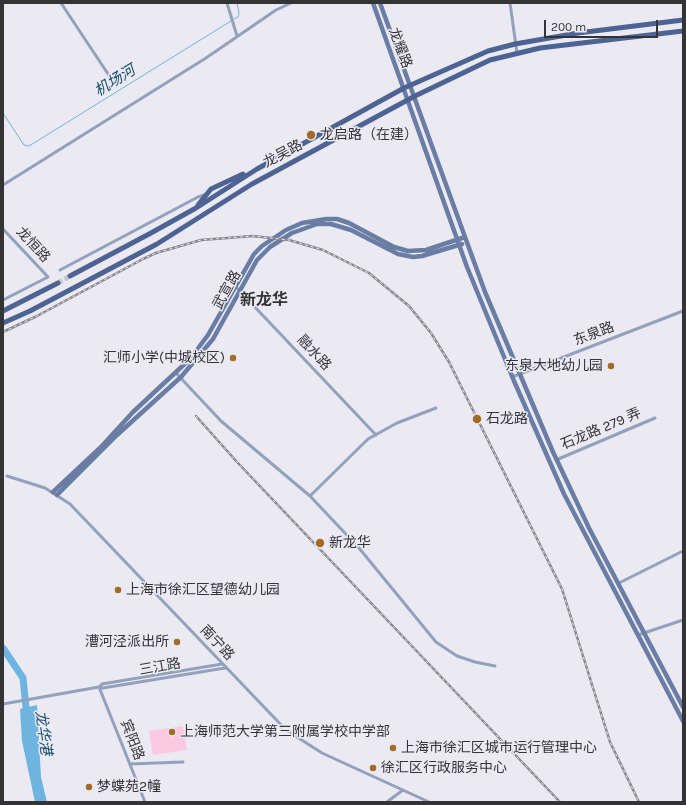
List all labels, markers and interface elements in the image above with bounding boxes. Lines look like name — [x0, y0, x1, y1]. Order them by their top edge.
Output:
scale bar — [546, 12, 660, 38]
text: 200 m — [551, 20, 586, 34]
street label: 龙耀路 — [385, 25, 415, 71]
water label: 机场河 — [91, 61, 139, 101]
place label: 龙启路（在建） — [320, 127, 418, 143]
marker: 龙启路（在建） — [305, 129, 317, 141]
street label: 龙吴路 — [261, 137, 305, 171]
street label: 龙恒路 — [13, 224, 53, 266]
street label: 武宣路 — [209, 268, 245, 312]
district label: 新龙华 — [240, 290, 288, 310]
street label: 东泉路 — [571, 319, 617, 349]
street label: 融水路 — [294, 332, 334, 374]
place label: 汇师小学(中城校区) — [103, 350, 225, 366]
marker: 汇师小学(中城校区) — [228, 353, 238, 363]
place label: 东泉大地幼儿园 — [505, 358, 603, 374]
marker: 东泉大地幼儿园 — [606, 361, 616, 371]
street label: 石龙路 279 弄 — [558, 405, 644, 453]
place label: 石龙路 — [486, 411, 528, 427]
marker: 石龙路 — [471, 413, 483, 425]
place label: 新龙华 — [329, 535, 371, 551]
marker: 新龙华 — [314, 537, 326, 549]
place label: 上海市徐汇区望德幼儿园 — [126, 582, 280, 598]
marker: 上海市徐汇区望德幼儿园 — [113, 585, 123, 595]
street label: 南宁路 — [197, 622, 237, 664]
place label: 漕河泾派出所 — [85, 634, 169, 650]
marker: 漕河泾派出所 — [172, 637, 182, 647]
street label: 三江路 — [138, 655, 182, 679]
water label: 龙华港 — [31, 709, 55, 757]
street label: 宾阳路 — [117, 717, 147, 763]
place label: 上海师范大学第三附属学校中学部 — [180, 724, 390, 740]
marker: 上海师范大学第三附属学校中学部 — [167, 727, 177, 737]
place label: 上海市徐汇区城市运行管理中心 — [401, 740, 597, 756]
marker: 上海市徐汇区城市运行管理中心 — [388, 743, 398, 753]
place label: 徐汇区行政服务中心 — [381, 760, 507, 776]
marker: 徐汇区行政服务中心 — [368, 763, 378, 773]
place label: 梦蝶苑2幢 — [97, 779, 161, 795]
marker: 梦蝶苑2幢 — [84, 782, 94, 792]

